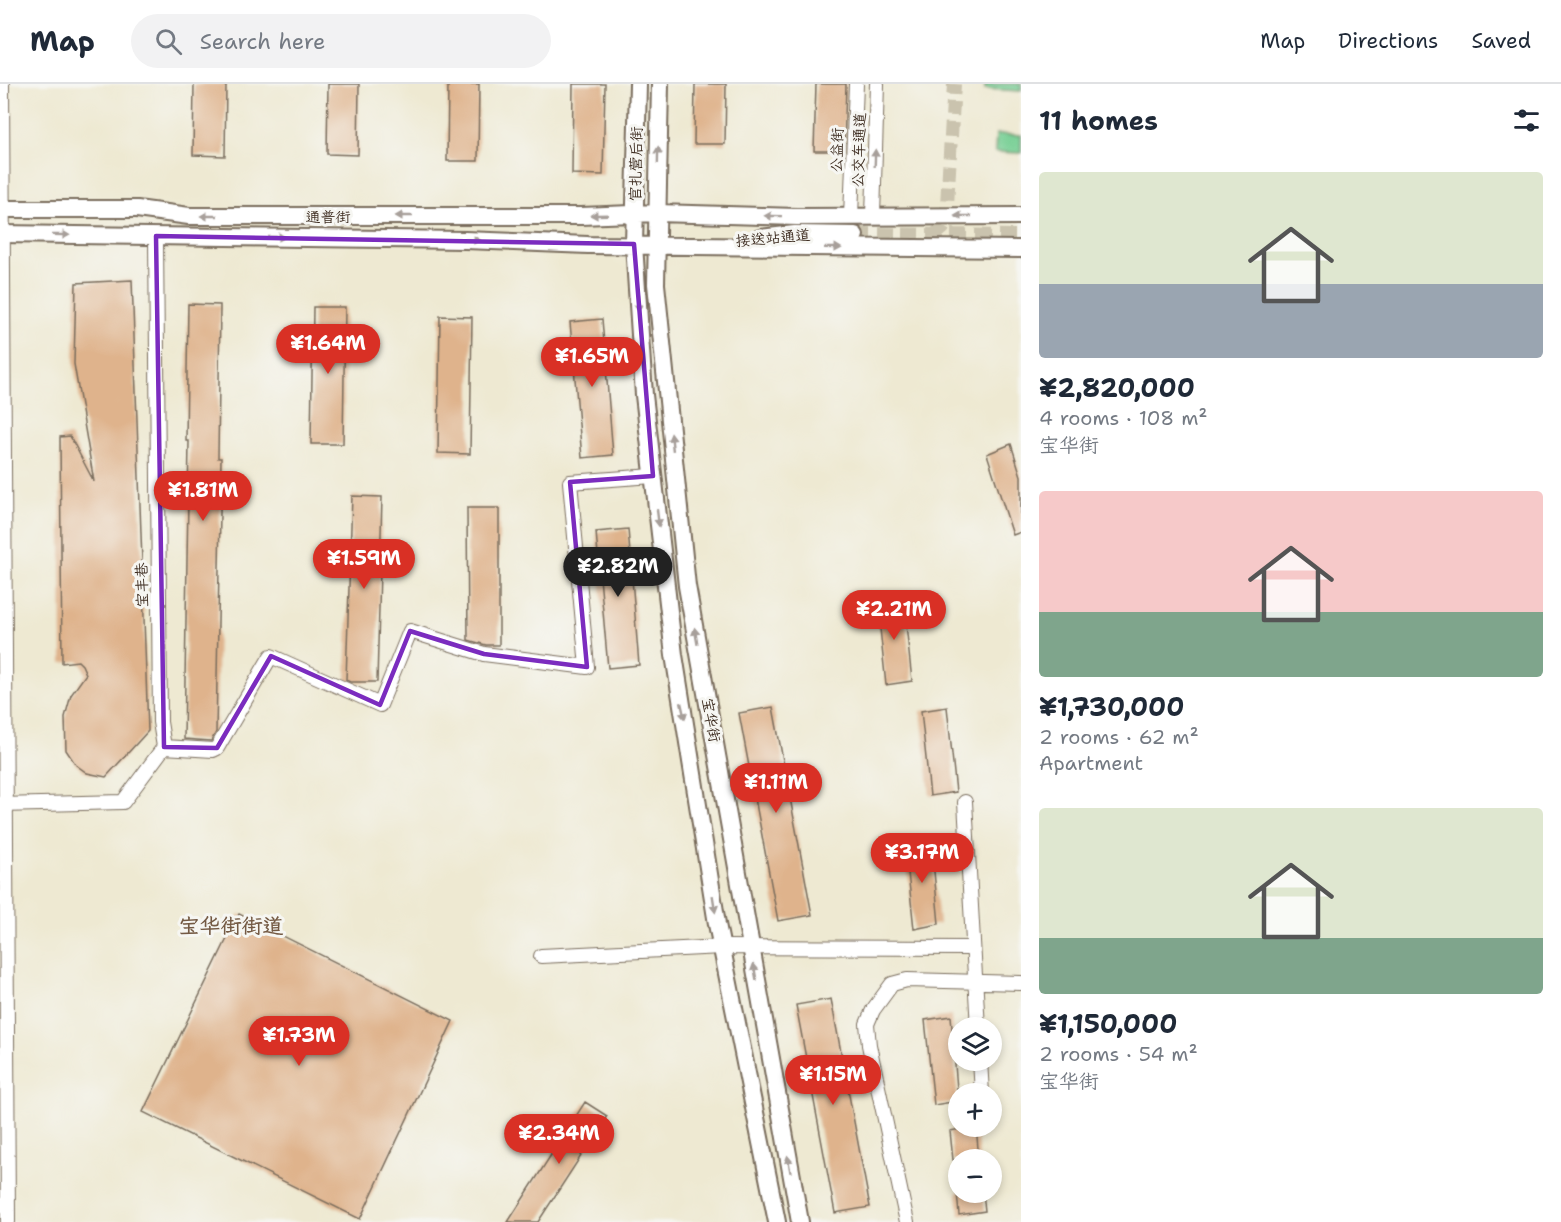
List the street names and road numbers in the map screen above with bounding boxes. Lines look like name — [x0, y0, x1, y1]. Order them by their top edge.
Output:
street label: 公交车通道 — [848, 112, 870, 188]
street label: 官扎营后街 — [625, 126, 647, 202]
street label: 公益街 — [826, 127, 848, 173]
street label: 通普街 — [305, 207, 351, 227]
street label: 接送站通道 — [735, 225, 811, 251]
street label: 宝丰巷 — [132, 562, 152, 608]
street label: 宝华街 — [697, 696, 725, 744]

